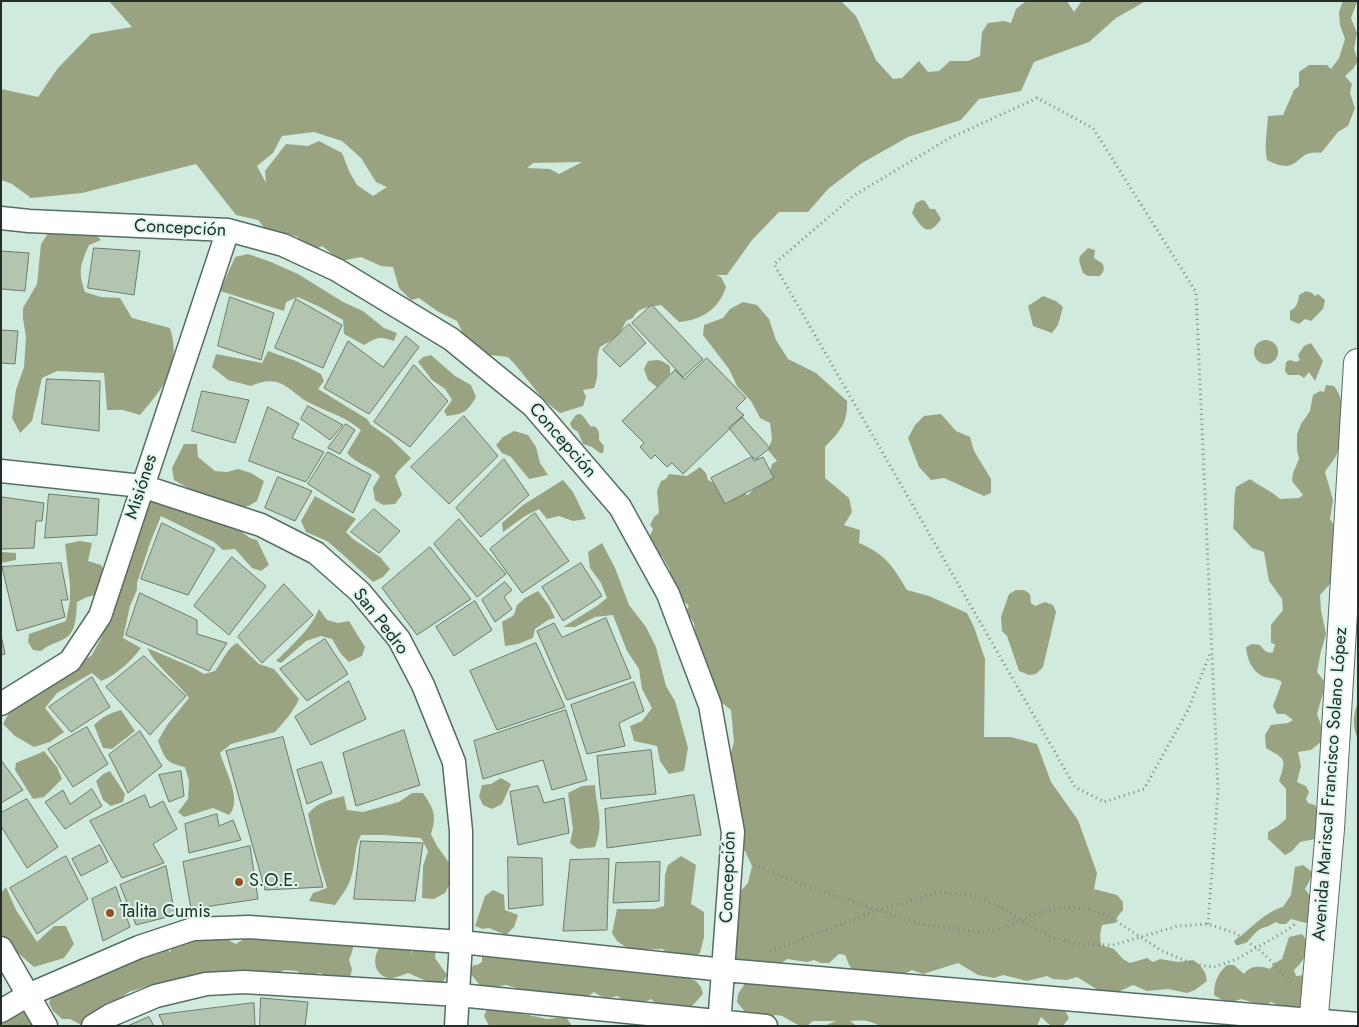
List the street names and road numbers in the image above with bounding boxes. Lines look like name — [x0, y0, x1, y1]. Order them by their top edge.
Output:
street label: Concepción — [133, 216, 227, 242]
street label: Concepción — [524, 399, 600, 483]
street label: Misiónes — [121, 452, 163, 522]
street label: San Pedro — [347, 585, 413, 659]
street label: Avenida Mariscal Francisco Solano López — [1309, 626, 1353, 942]
street label: Concepción — [717, 830, 741, 924]

